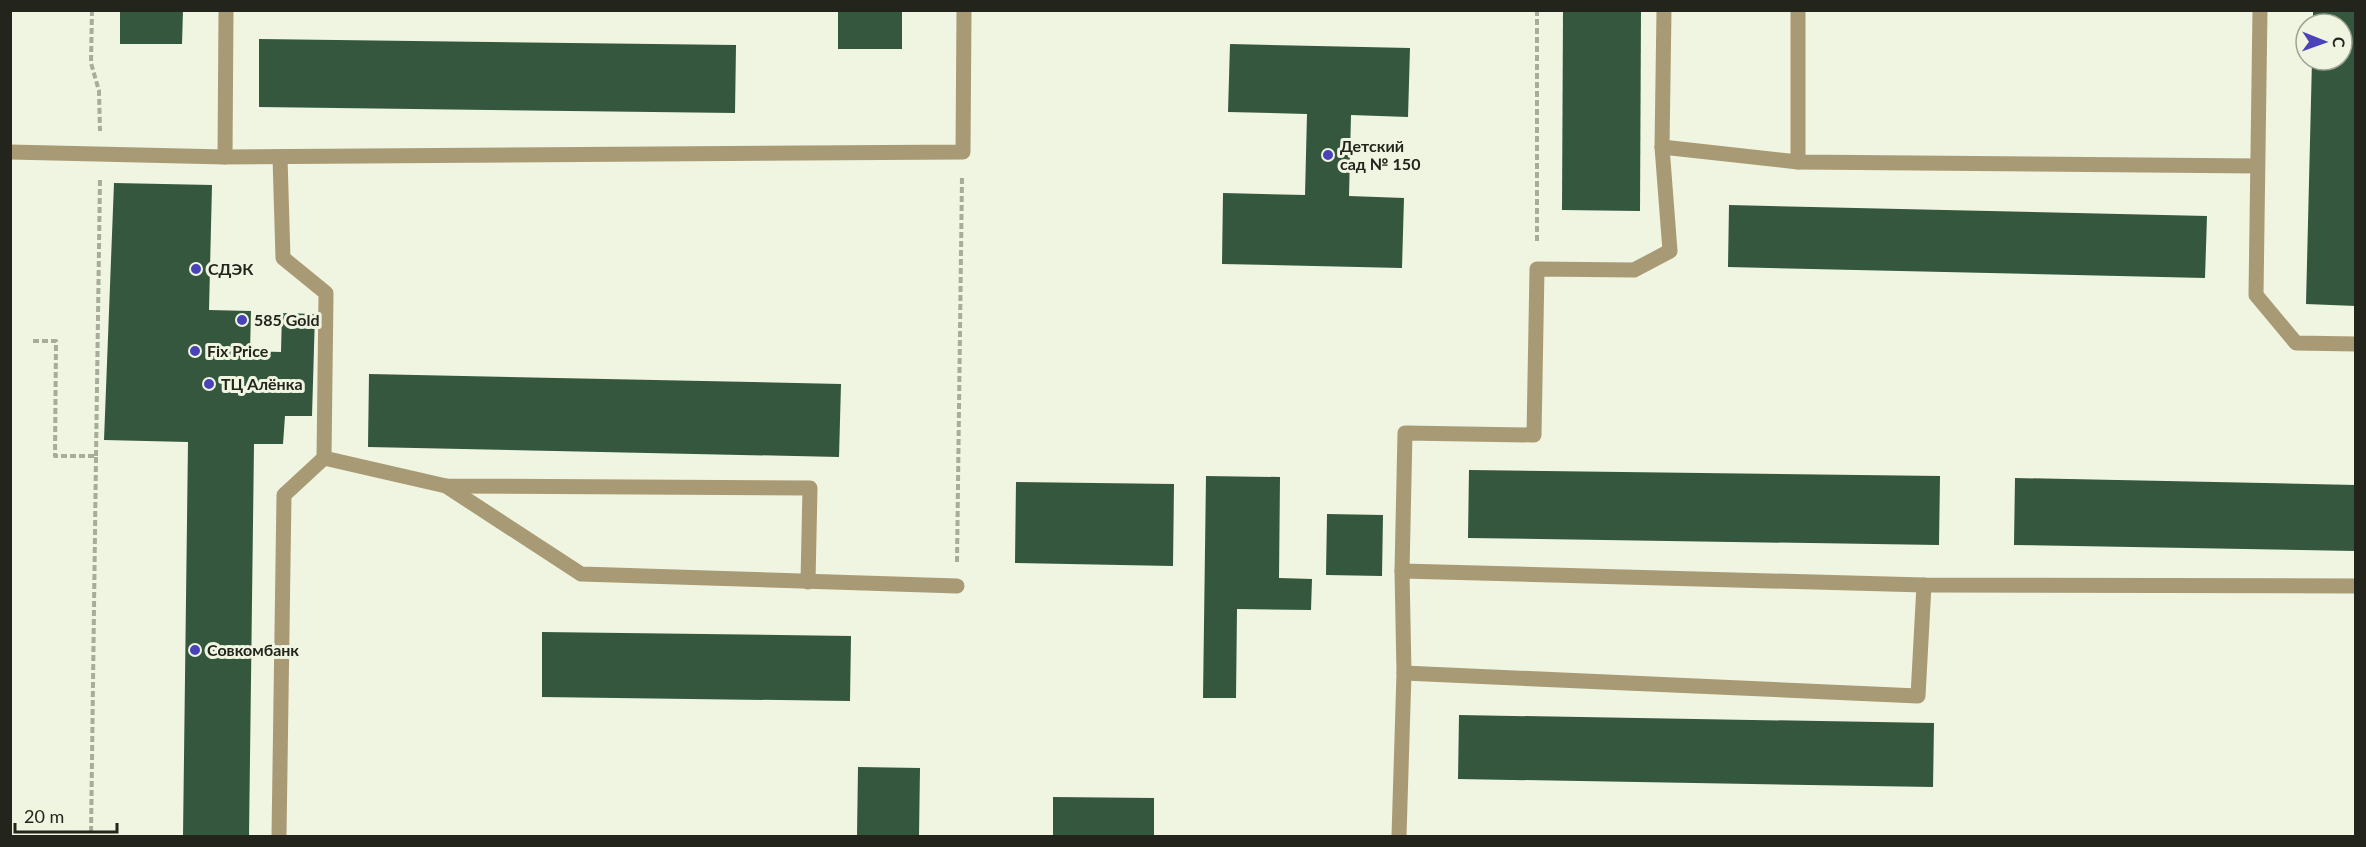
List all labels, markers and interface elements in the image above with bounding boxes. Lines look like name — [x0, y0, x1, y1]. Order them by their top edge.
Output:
north arrow — [2294, 12, 2354, 72]
text: С — [2330, 37, 2349, 48]
place label: Детский сад № 150 — [1340, 136, 1420, 173]
marker: Детский сад № 150 — [1321, 148, 1335, 162]
place label: СДЭК — [208, 259, 254, 278]
marker: СДЭК — [189, 262, 203, 276]
place label: 585 Gold — [254, 310, 320, 329]
marker: 585 Gold — [235, 313, 249, 327]
place label: Fix Price — [207, 341, 269, 360]
marker: Fix Price — [188, 344, 202, 358]
place label: ТЦ Алёнка — [221, 374, 303, 393]
marker: ТЦ Алёнка — [202, 377, 216, 391]
place label: Совкомбанк — [207, 640, 299, 659]
marker: Совкомбанк — [188, 643, 202, 657]
scale bar — [15, 796, 117, 834]
text: 20 m — [24, 805, 64, 827]

